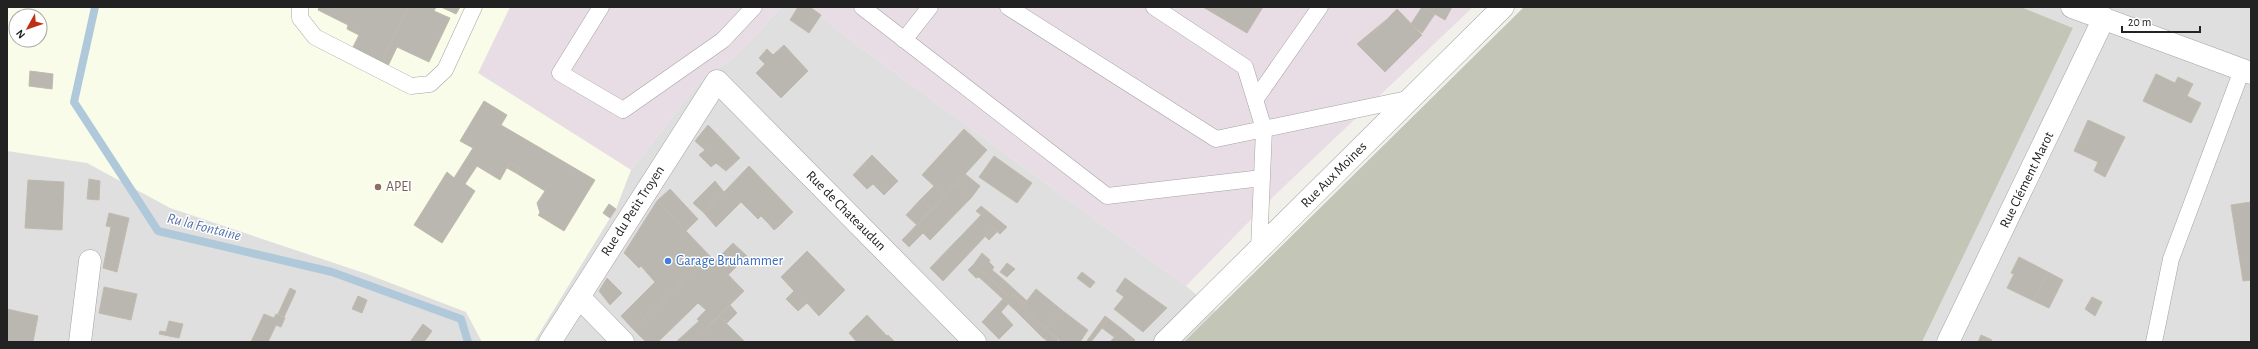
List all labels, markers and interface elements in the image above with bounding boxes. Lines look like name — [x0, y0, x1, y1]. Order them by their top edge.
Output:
north arrow — [8, 8, 48, 48]
scale bar — [2122, 8, 2200, 34]
text: 20 m — [2128, 16, 2151, 28]
text: N — [14, 28, 27, 41]
street label: Rue Clément Marot — [1998, 129, 2057, 230]
street label: Rue Aux Moines — [1298, 139, 1370, 211]
street label: Rue du Petit Troyen — [599, 163, 667, 259]
street label: Rue de Chateaudun — [803, 168, 889, 254]
place label: APEI — [386, 180, 412, 194]
marker: APEI — [373, 182, 383, 192]
water label: Ru la Fontaine — [166, 211, 243, 243]
place label: Garage Bruhammer — [676, 254, 783, 268]
marker: Garage Bruhammer — [663, 256, 673, 266]

